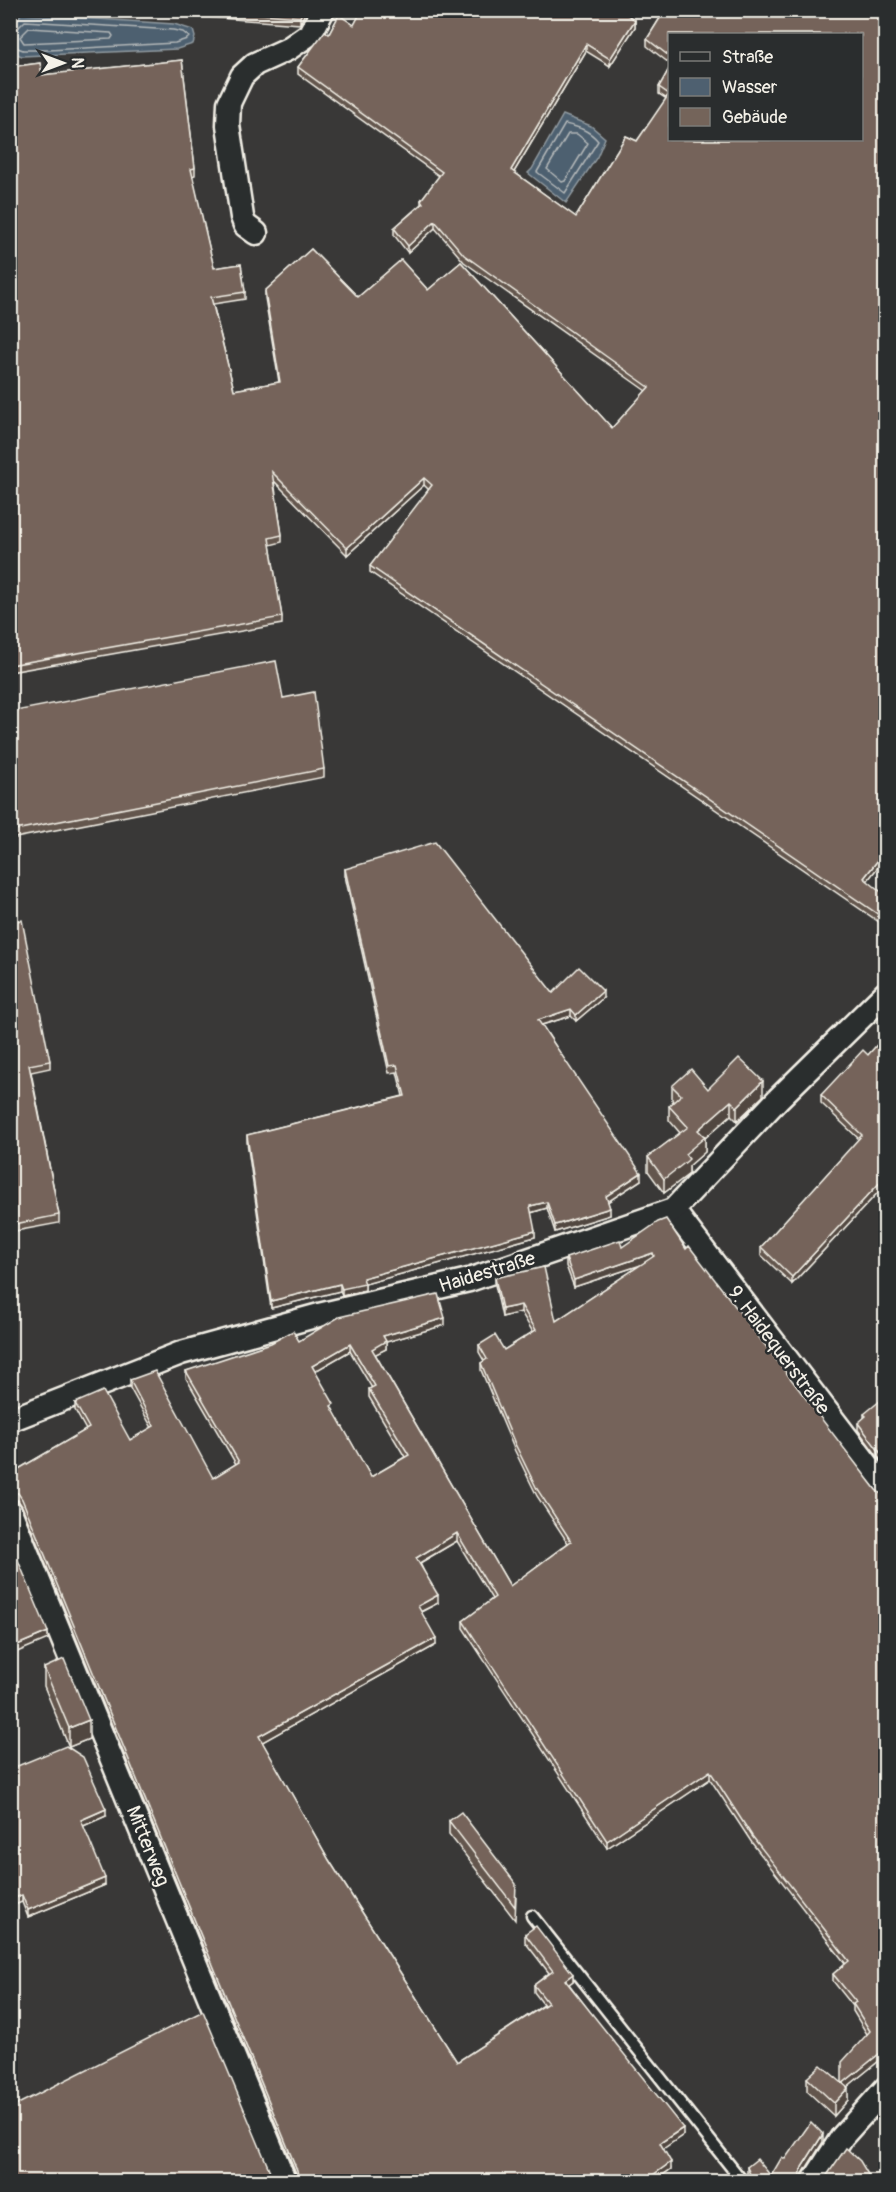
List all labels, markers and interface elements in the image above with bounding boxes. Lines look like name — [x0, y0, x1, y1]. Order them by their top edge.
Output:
north arrow — [33, 33, 93, 93]
legend — [668, 33, 863, 141]
text: Straße — [722, 46, 773, 69]
text: N — [67, 58, 87, 69]
text: Wasser — [722, 76, 778, 99]
text: Gebäude — [722, 106, 787, 129]
street label: Haidestraße — [436, 1245, 538, 1299]
street label: 9. Haidequerstraße — [722, 1281, 836, 1420]
street label: Mitterweg — [121, 1802, 175, 1890]

